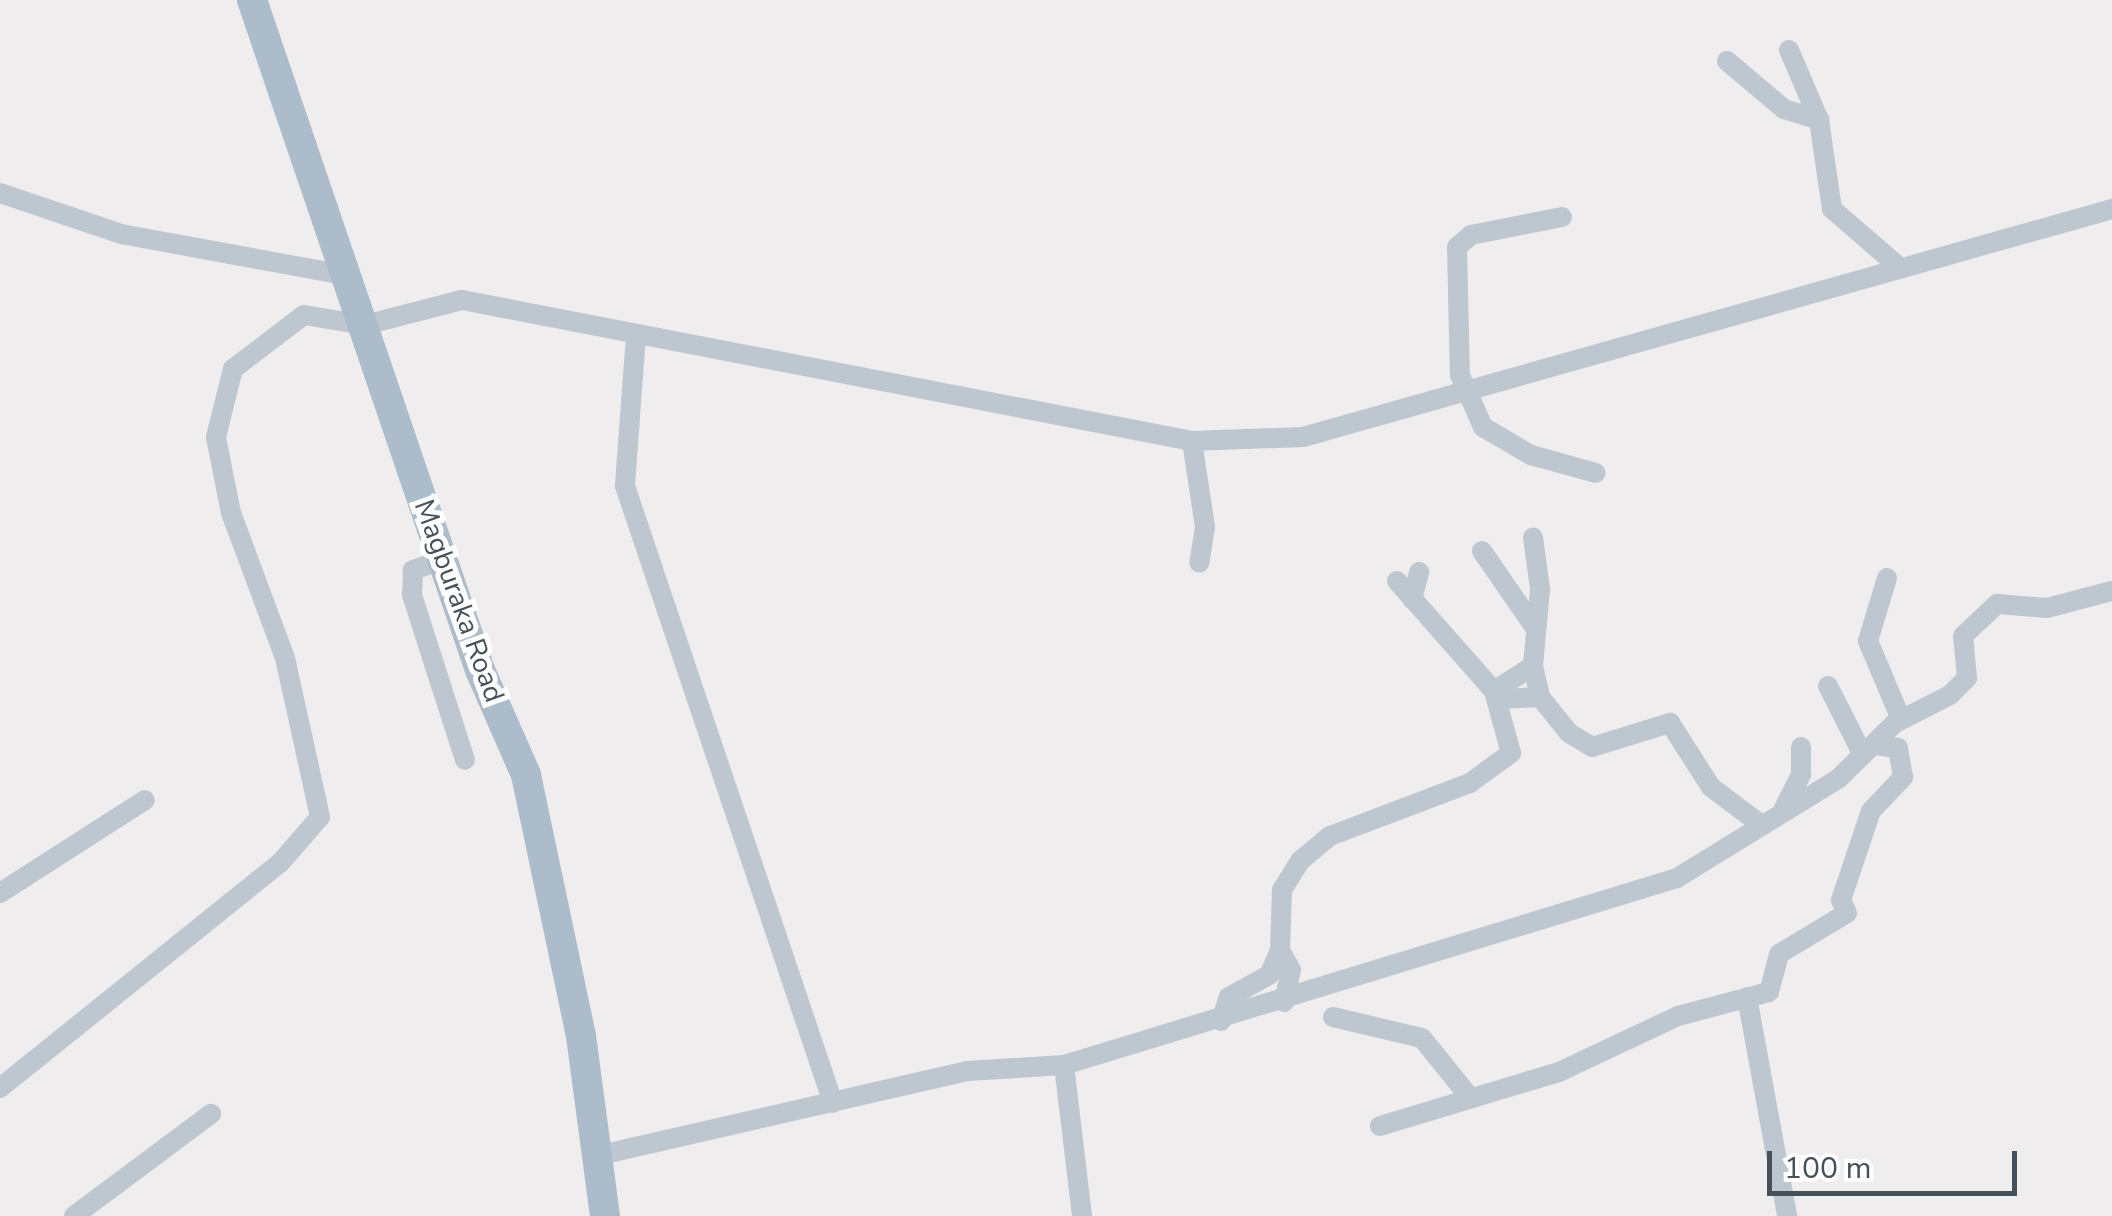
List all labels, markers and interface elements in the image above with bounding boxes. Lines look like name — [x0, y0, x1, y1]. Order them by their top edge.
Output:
street label: Magburaka Road — [407, 495, 511, 707]
scale bar — [1772, 1131, 2022, 1193]
text: 100 m — [1784, 1148, 1871, 1189]

